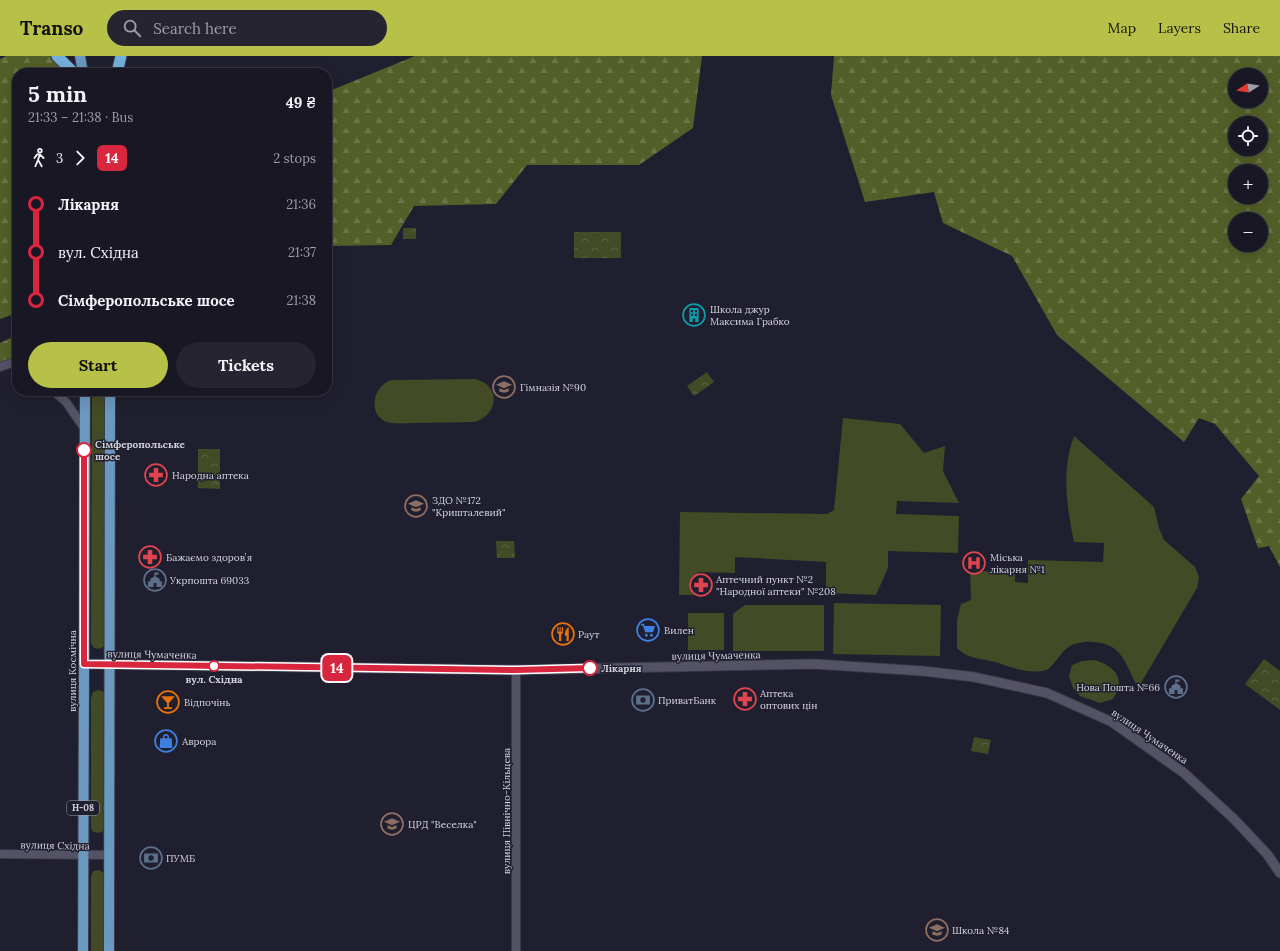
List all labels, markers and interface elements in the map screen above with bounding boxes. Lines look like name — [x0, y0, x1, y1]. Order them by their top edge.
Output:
search box — [107, 10, 387, 46]
text: Transo — [20, 16, 83, 40]
icon: search — [121, 17, 143, 39]
text: Search here — [153, 19, 237, 38]
text: Map — [1108, 19, 1136, 37]
text: Layers — [1158, 19, 1201, 37]
text: Share — [1223, 19, 1260, 37]
north arrow — [1228, 68, 1268, 108]
map controls — [1228, 68, 1268, 252]
text: 5 min — [28, 80, 87, 108]
text: 49 ₴ — [286, 93, 316, 112]
text: 21:33 – 21:38 · Bus — [28, 109, 133, 126]
button: locate — [1228, 116, 1268, 156]
icon: walk — [28, 147, 50, 169]
icon: forward — [69, 147, 91, 169]
text: 14 — [105, 149, 119, 167]
text: 3 — [56, 150, 63, 167]
text: 2 stops — [273, 150, 316, 167]
button: + — [1228, 164, 1268, 204]
text: Лікарня — [58, 195, 119, 214]
text: 21:36 — [286, 196, 316, 213]
button: − — [1228, 212, 1268, 252]
text: вул. Східна — [58, 243, 139, 262]
text: 21:37 — [288, 244, 316, 261]
text: Сімферопольське шосе — [58, 291, 235, 310]
text: 21:38 — [286, 292, 316, 309]
building icon: Школа джур Максима Грабко — [681, 302, 707, 328]
place label: Школа джур Максима Грабко — [710, 303, 790, 328]
button: Start — [28, 342, 168, 388]
button: Tickets — [176, 342, 316, 388]
school or university icon: Гімназія №90 — [491, 374, 517, 400]
place label: Гімназія №90 — [520, 381, 586, 394]
place label: Сімферопольське шосе — [95, 438, 185, 463]
marker: Сімферопольське шосе — [76, 442, 92, 458]
pharmacy icon: Народна аптека — [143, 462, 169, 488]
place label: Народна аптека — [172, 469, 249, 482]
school or university icon: ЗДО №172 "Кришталевий" — [403, 493, 429, 519]
place label: ЗДО №172 "Кришталевий" — [432, 494, 506, 519]
pharmacy icon: Бажаємо здоровʼя — [137, 544, 163, 570]
hospital icon: Міська лікарня №1 — [961, 550, 987, 576]
place label: Бажаємо здоровʼя — [166, 551, 252, 564]
place label: Міська лікарня №1 — [990, 551, 1045, 576]
public building icon: Укрпошта 69033 — [142, 567, 168, 593]
pharmacy icon: Аптечний пункт №2 "Народної аптеки" №208 — [688, 572, 714, 598]
place label: Аптечний пункт №2 "Народної аптеки" №208 — [715, 573, 836, 598]
place label: Укрпошта 69033 — [169, 574, 250, 587]
supermarket icon: Вилен — [635, 617, 661, 643]
restaurant icon: Раут — [550, 621, 576, 647]
place label: Вилен — [664, 624, 694, 637]
place label: Раут — [578, 628, 599, 641]
street label: вулиця Космічна — [66, 630, 79, 712]
street label: вулиця Чумаченка — [107, 647, 197, 662]
street label: вулиця Чумаченка — [671, 648, 761, 663]
line badge: 14 — [319, 655, 355, 681]
text: 14 — [330, 659, 344, 677]
marker: вул. Східна — [208, 660, 220, 672]
marker: Лікарня — [582, 660, 598, 676]
place label: Лікарня — [601, 662, 642, 675]
place label: вул. Східна — [185, 673, 243, 686]
public building icon: Нова Пошта №66 — [1163, 674, 1189, 700]
place label: Нова Пошта №66 — [1076, 681, 1160, 694]
pharmacy icon: Аптека оптових цін — [732, 686, 758, 712]
bank icon: ПриватБанк — [630, 687, 656, 713]
place label: Аптека оптових цін — [759, 687, 817, 712]
bar icon: Відпочінь — [155, 689, 181, 715]
place label: ПриватБанк — [658, 694, 717, 707]
place label: Відпочінь — [184, 696, 231, 709]
street label: вулиця Чумаченка — [1109, 706, 1190, 767]
shop icon: Аврора — [153, 728, 179, 754]
place label: Аврора — [181, 735, 216, 748]
street label: вулиця Північно-Кільцева — [500, 748, 513, 874]
road number: Н-08 — [67, 801, 99, 815]
school or university icon: ЦРД "Веселка" — [379, 811, 405, 837]
place label: ЦРД "Веселка" — [408, 818, 477, 831]
street label: вулиця Східна — [20, 838, 90, 853]
bank icon: ПУМБ — [138, 845, 164, 871]
place label: ПУМБ — [166, 852, 195, 865]
school or university icon: Школа №84 — [924, 917, 950, 943]
place label: Школа №84 — [952, 924, 1010, 937]

